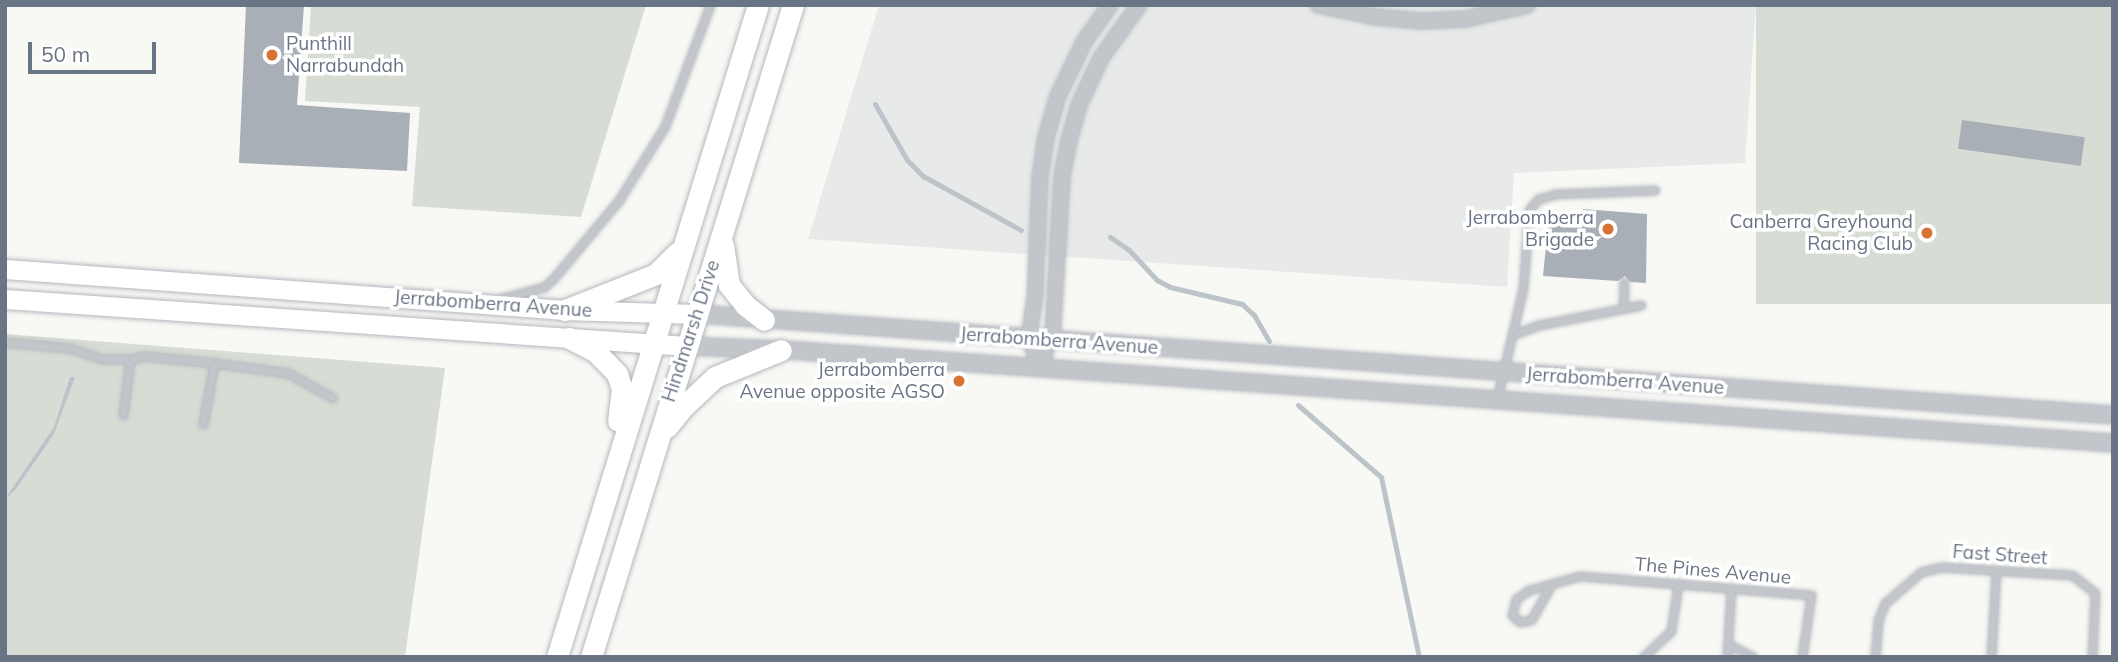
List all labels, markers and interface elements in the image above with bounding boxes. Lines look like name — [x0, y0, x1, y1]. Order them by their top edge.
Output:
scale bar — [32, 28, 159, 72]
place label: Punthill Narrabundah — [286, 33, 404, 77]
text: 50 m — [41, 41, 90, 67]
marker: Punthill Narrabundah — [264, 47, 280, 63]
place label: Jerrabomberra Brigade — [1467, 207, 1594, 251]
place label: Canberra Greyhound Racing Club — [1730, 211, 1913, 255]
marker: Jerrabomberra Brigade — [1600, 221, 1616, 237]
marker: Canberra Greyhound Racing Club — [1919, 225, 1935, 241]
street label: Hindmarsh Drive — [657, 257, 725, 405]
street label: Jerrabomberra Avenue — [393, 286, 593, 322]
street label: Jerrabomberra Avenue — [959, 323, 1159, 359]
place label: Jerrabomberra Avenue opposite AGSO — [739, 359, 945, 403]
street label: Jerrabomberra Avenue — [1525, 363, 1725, 399]
marker: Jerrabomberra Avenue opposite AGSO — [951, 373, 967, 389]
street label: Fast Street — [1952, 540, 2048, 570]
street label: The Pines Avenue — [1634, 553, 1792, 589]

